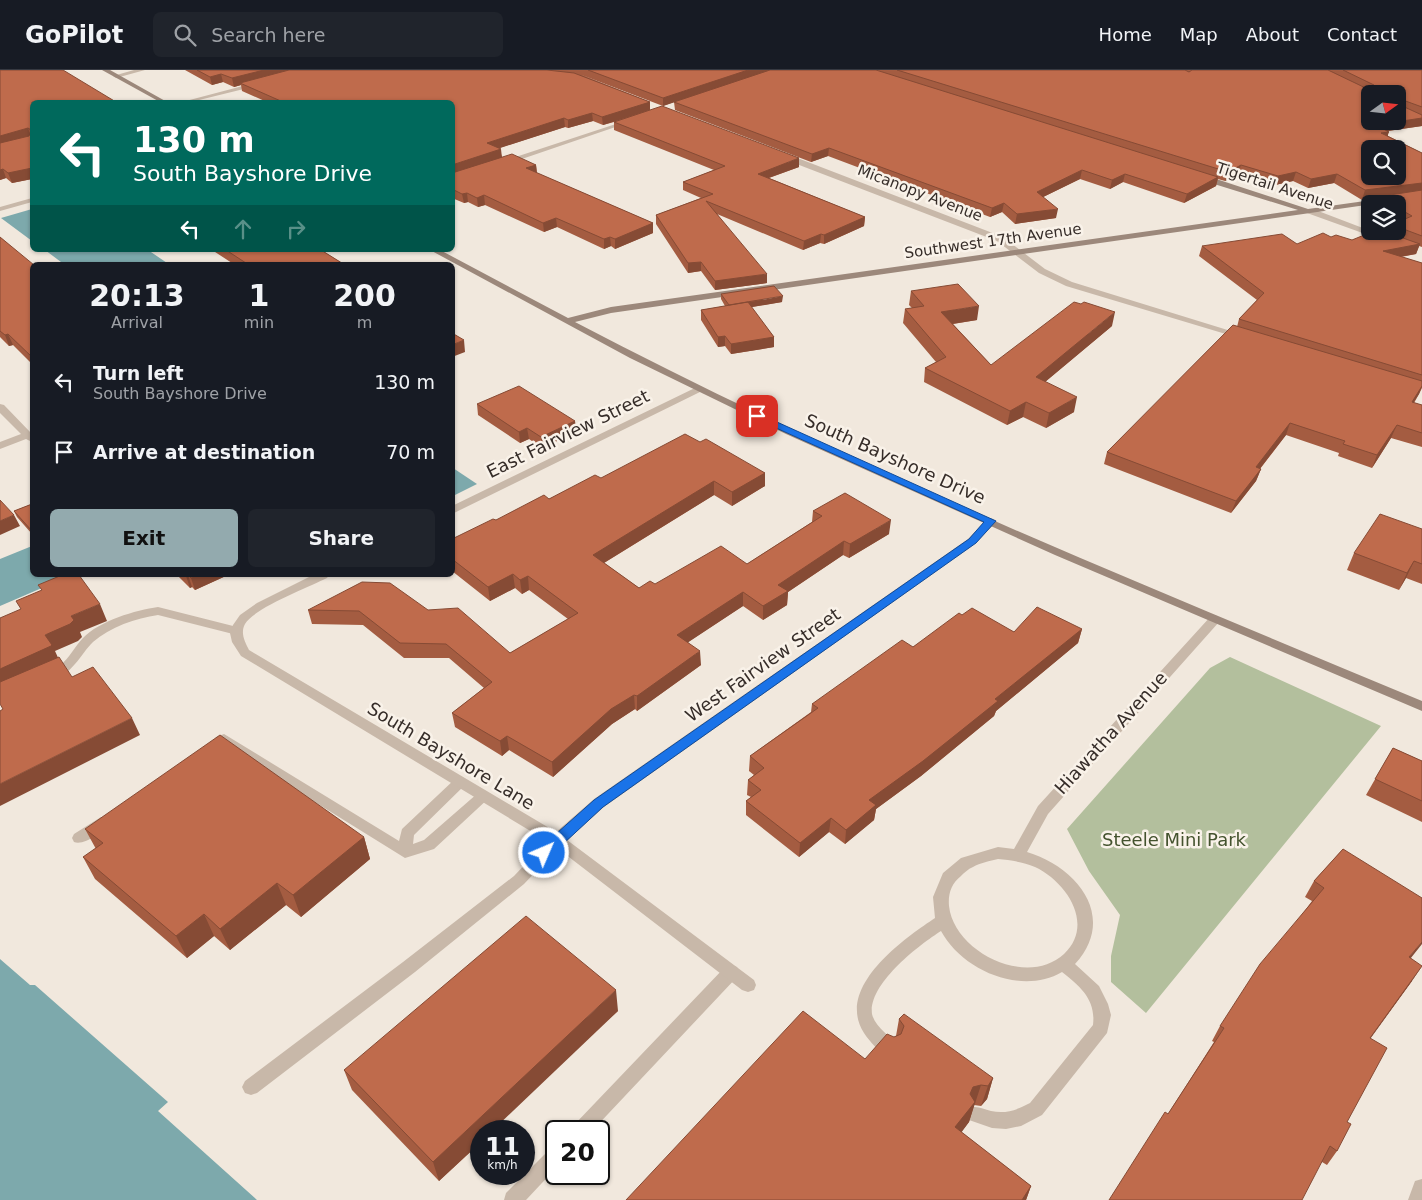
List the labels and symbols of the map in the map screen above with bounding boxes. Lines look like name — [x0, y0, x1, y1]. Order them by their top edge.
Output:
north arrow — [1361, 85, 1406, 130]
street label: Tigertail Avenue — [1213, 158, 1336, 213]
street label: Micanopy Avenue — [855, 161, 985, 225]
street label: Southwest 17th Avenue — [903, 220, 1083, 262]
street label: East Fairview Street — [483, 385, 653, 482]
pin — [736, 395, 778, 437]
street label: South Bayshore Drive — [802, 409, 989, 508]
street label: West Fairview Street — [681, 603, 844, 726]
street label: Hiawatha Avenue — [1050, 667, 1171, 798]
street label: South Bayshore Lane — [364, 697, 539, 814]
position arrow — [517, 826, 569, 878]
park label: Steele Mini Park — [1102, 829, 1247, 850]
speed limit sign: 20 — [545, 1120, 610, 1185]

